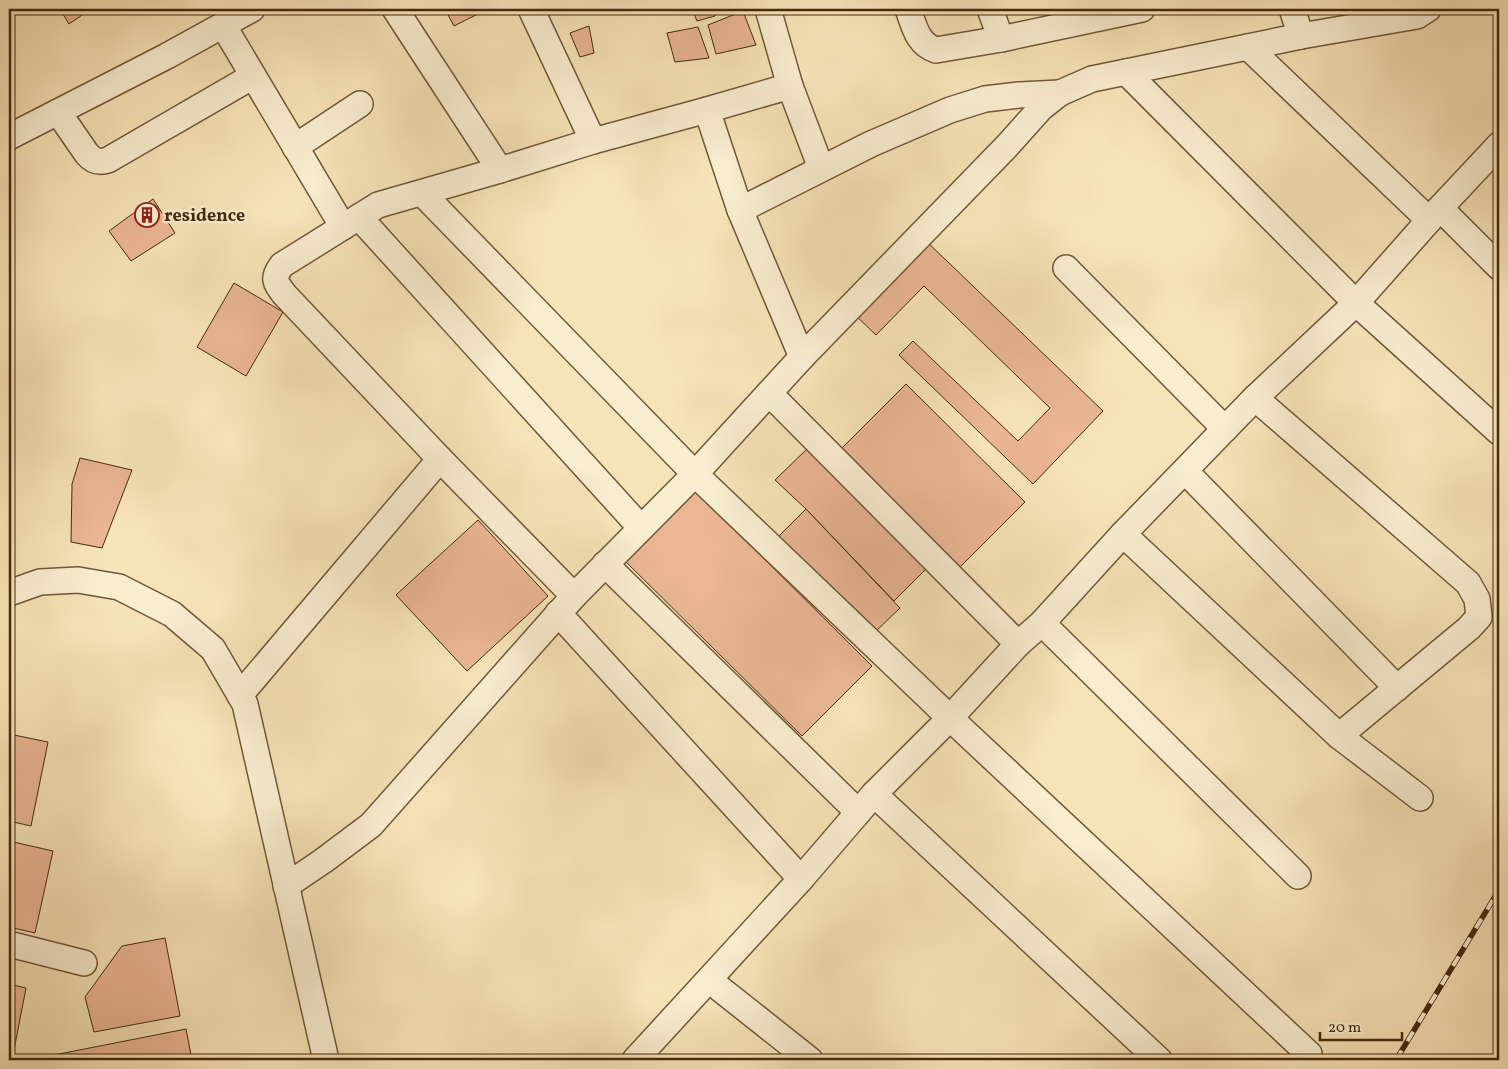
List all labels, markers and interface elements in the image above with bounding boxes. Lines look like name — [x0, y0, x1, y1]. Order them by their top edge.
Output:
building icon: residence — [134, 202, 160, 228]
place label: residence — [164, 204, 245, 229]
scale bar — [1320, 1009, 1403, 1041]
text: 20 m — [1328, 1018, 1361, 1039]

